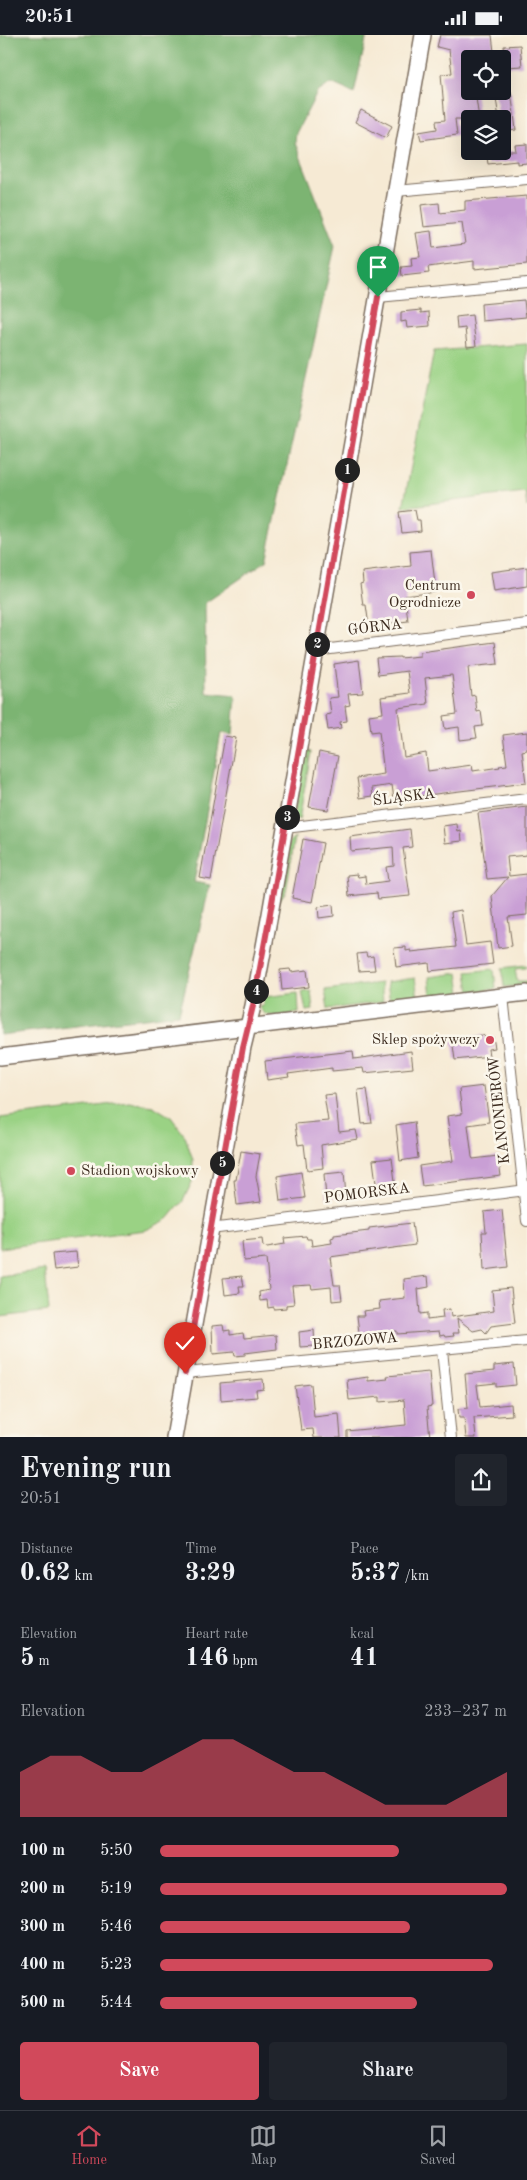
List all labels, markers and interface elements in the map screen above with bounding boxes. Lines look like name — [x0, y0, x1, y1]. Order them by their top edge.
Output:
text: 20:51 — [25, 8, 74, 27]
map controls — [461, 50, 511, 160]
button: locate — [461, 50, 511, 100]
button: layers — [461, 110, 511, 160]
pin — [357, 246, 399, 297]
icon: arrive — [364, 253, 392, 281]
pin: 1 — [334, 457, 360, 483]
text: 1 — [343, 463, 352, 477]
place label: Centrum Ogrodnicze — [389, 579, 461, 611]
marker: Centrum Ogrodnicze — [465, 589, 477, 601]
street label: GÓRNA — [347, 613, 404, 639]
pin: 2 — [304, 631, 330, 657]
text: 2 — [313, 637, 322, 651]
street label: ŚLĄSKA — [371, 783, 437, 809]
pin: 3 — [274, 805, 300, 829]
text: 3 — [283, 810, 292, 824]
pin: 4 — [244, 979, 268, 1003]
text: 4 — [252, 984, 261, 998]
place label: Sklep spożywczy — [372, 1033, 480, 1048]
marker: Sklep spożywczy — [484, 1034, 496, 1046]
street label: KANONIERÓW — [483, 1055, 513, 1165]
pin: 5 — [210, 1151, 234, 1175]
text: 5 — [218, 1156, 227, 1170]
place label: Stadion wojskowy — [81, 1164, 199, 1179]
marker: Stadion wojskowy — [65, 1165, 77, 1177]
street label: POMORSKA — [323, 1181, 411, 1207]
pin — [164, 1322, 206, 1373]
icon: check — [171, 1329, 199, 1357]
street label: BRZOZOWA — [312, 1331, 399, 1353]
button: share — [455, 1454, 507, 1506]
text: Evening run — [20, 1456, 172, 1484]
text: 20:51 — [20, 1491, 62, 1507]
text: Distance — [20, 1542, 73, 1556]
text: Time — [185, 1542, 216, 1556]
text: Pace — [350, 1542, 378, 1556]
text: 0.62 — [20, 1561, 71, 1586]
text: 3:29 — [185, 1561, 236, 1586]
text: 5:37 — [350, 1561, 401, 1586]
text: km — [71, 1569, 93, 1583]
text: /km — [401, 1569, 429, 1583]
text: Elevation — [20, 1627, 77, 1641]
text: Heart rate — [185, 1627, 248, 1641]
text: kcal — [350, 1627, 374, 1641]
text: 5 — [20, 1646, 35, 1671]
text: 146 — [185, 1646, 229, 1671]
text: 41 — [350, 1646, 379, 1671]
text: m — [35, 1654, 50, 1668]
text: bpm — [229, 1654, 258, 1668]
text: Elevation — [20, 1704, 85, 1720]
text: 233–237 m — [424, 1704, 507, 1720]
text: 100 m — [20, 1843, 65, 1859]
text: 5:50 — [100, 1843, 132, 1859]
text: 200 m — [20, 1881, 65, 1897]
text: 5:19 — [100, 1881, 132, 1897]
text: 300 m — [20, 1919, 65, 1935]
text: 5:46 — [100, 1919, 132, 1935]
text: 400 m — [20, 1957, 65, 1973]
text: 5:23 — [100, 1957, 132, 1973]
text: 500 m — [20, 1995, 65, 2011]
text: 5:44 — [100, 1995, 132, 2011]
button: Save — [20, 2042, 259, 2100]
button: Share — [269, 2042, 507, 2100]
tab: Home — [71, 2122, 107, 2169]
tab: Map — [249, 2122, 277, 2169]
tab: Saved — [420, 2122, 456, 2169]

